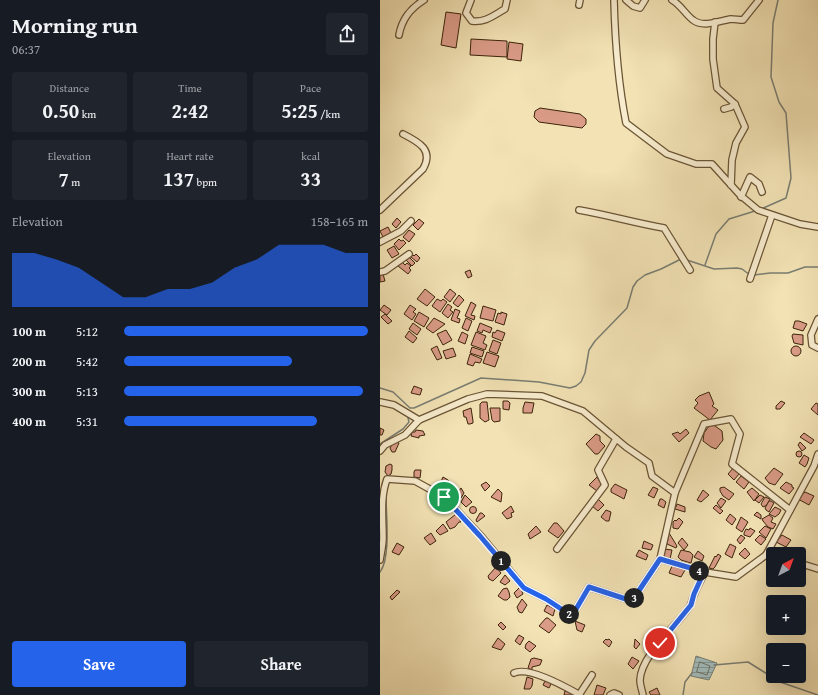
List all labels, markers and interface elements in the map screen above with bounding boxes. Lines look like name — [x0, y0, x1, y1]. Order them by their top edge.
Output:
text: Morning run — [12, 9, 138, 41]
button: share — [326, 13, 368, 55]
text: 06:37 — [12, 40, 40, 59]
text: Distance — [50, 80, 89, 96]
text: Time — [178, 80, 202, 96]
text: Pace — [300, 80, 321, 96]
text: 0.50 — [42, 96, 79, 125]
text: 2:42 — [172, 96, 208, 125]
text: 5:25 — [281, 96, 318, 125]
text: km — [79, 106, 96, 122]
text: /km — [318, 106, 340, 122]
text: Elevation — [48, 148, 91, 164]
text: Heart rate — [166, 148, 214, 164]
text: kcal — [301, 148, 320, 164]
text: 7 — [58, 164, 69, 193]
text: 137 — [163, 164, 194, 193]
text: 33 — [300, 164, 321, 193]
text: m — [69, 174, 80, 190]
text: bpm — [194, 174, 217, 190]
text: Elevation — [12, 212, 63, 231]
text: 158–165 m — [311, 212, 368, 231]
text: 100 m — [12, 322, 46, 341]
text: 5:12 — [76, 322, 98, 341]
text: 200 m — [12, 352, 46, 371]
text: 5:42 — [76, 352, 98, 371]
text: 300 m — [12, 382, 46, 401]
text: 5:13 — [76, 382, 98, 401]
text: 400 m — [12, 412, 46, 431]
text: 5:31 — [76, 412, 98, 431]
pin — [427, 480, 461, 514]
icon: arrive — [433, 486, 455, 508]
north arrow — [766, 547, 806, 587]
map controls — [766, 547, 806, 683]
pin: 1 — [491, 551, 511, 571]
text: 1 — [498, 553, 504, 569]
pin: 4 — [689, 561, 709, 581]
text: 4 — [696, 563, 702, 579]
pin: 3 — [624, 588, 644, 608]
text: 3 — [631, 590, 637, 606]
button: + — [766, 595, 806, 635]
pin: 2 — [559, 604, 579, 624]
text: 2 — [566, 606, 572, 622]
pin — [643, 626, 677, 660]
icon: check — [649, 632, 671, 654]
button: Save — [12, 641, 186, 687]
button: Share — [194, 641, 368, 687]
button: − — [766, 643, 806, 683]

